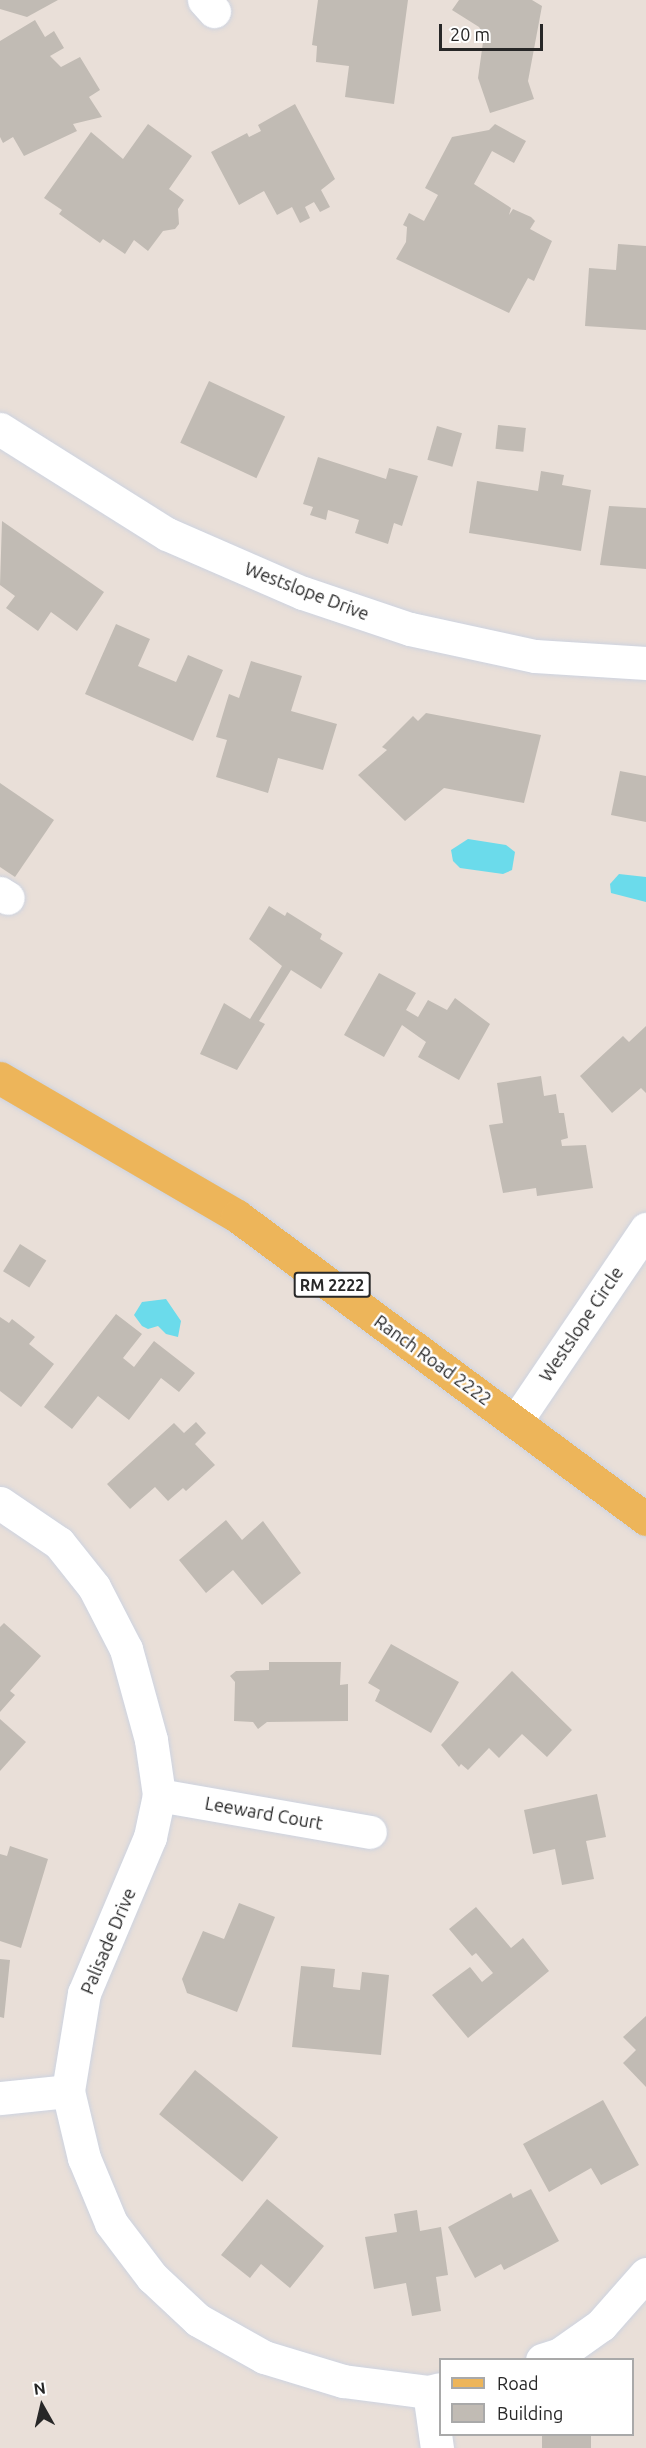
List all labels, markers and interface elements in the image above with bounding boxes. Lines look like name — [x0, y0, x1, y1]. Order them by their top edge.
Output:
scale bar — [442, 12, 546, 50]
text: 20 m — [450, 24, 490, 44]
street label: Westslope Drive — [242, 557, 372, 625]
street label: Westslope Circle — [535, 1262, 627, 1386]
road number: RM 2222 — [293, 1272, 371, 1298]
street label: Ranch Road 2222 — [370, 1310, 496, 1410]
street label: Leeward Court — [203, 1792, 325, 1834]
street label: Palisade Drive — [76, 1885, 140, 1997]
legend — [439, 2358, 634, 2436]
text: Road — [497, 2373, 539, 2393]
north arrow — [12, 2376, 72, 2436]
text: N — [32, 2378, 47, 2398]
text: Building — [497, 2403, 563, 2423]

